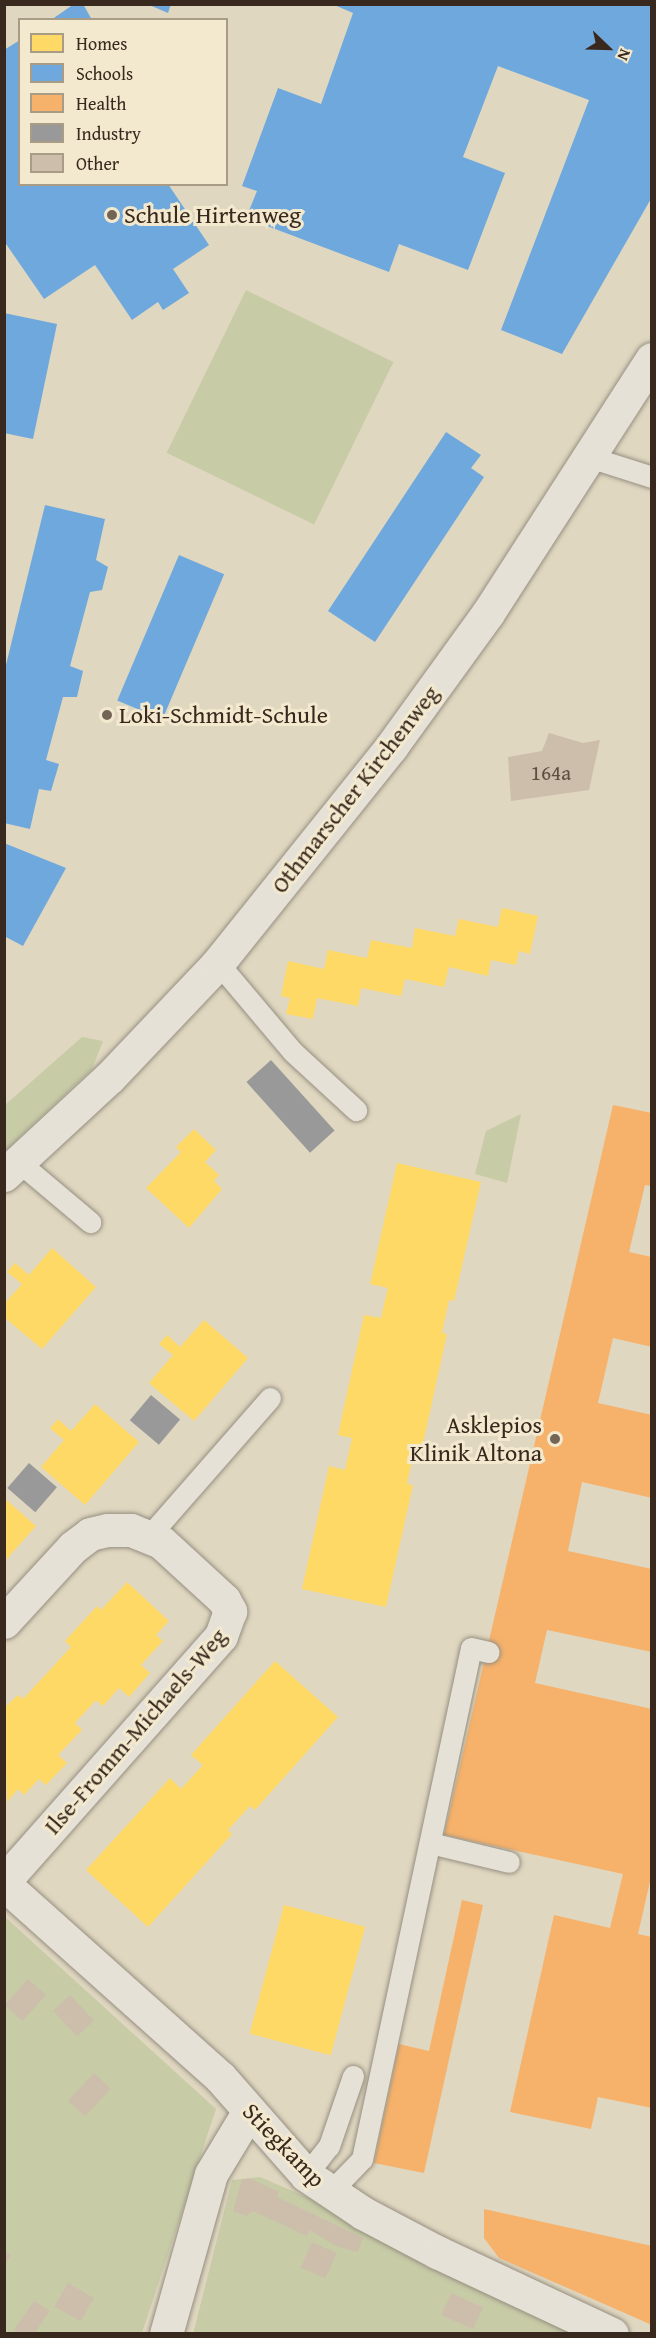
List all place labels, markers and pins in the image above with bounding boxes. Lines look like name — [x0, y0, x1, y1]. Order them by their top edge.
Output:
place label: Schule Hirtenweg — [124, 201, 301, 229]
marker: Schule Hirtenweg — [105, 208, 119, 222]
place label: Loki-Schmidt-Schule — [119, 701, 328, 729]
marker: Loki-Schmidt-Schule — [100, 708, 114, 722]
place label: Asklepios Klinik Altona — [410, 1411, 542, 1467]
marker: Asklepios Klinik Altona — [546, 1430, 564, 1448]

